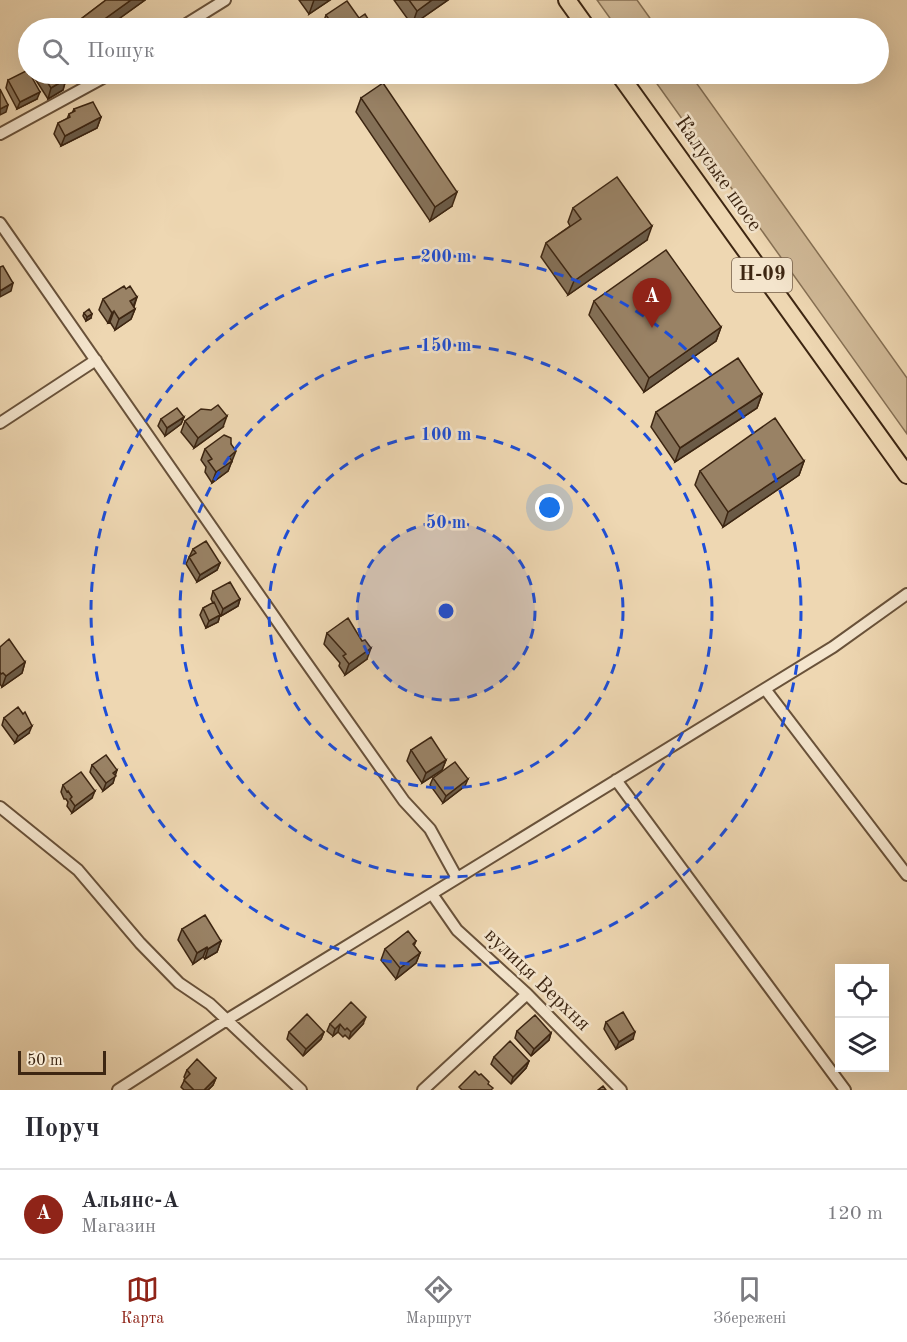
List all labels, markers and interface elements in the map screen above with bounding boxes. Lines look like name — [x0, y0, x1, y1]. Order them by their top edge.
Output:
search box — [18, 18, 889, 84]
icon: search — [39, 35, 72, 68]
text: Пошук — [87, 40, 155, 62]
street label: Калуське шосе — [671, 112, 765, 236]
text: 200 m — [421, 248, 471, 266]
road number: Н-09 — [732, 258, 792, 292]
pin: A — [632, 278, 672, 328]
text: 150 m — [421, 337, 471, 355]
text: 100 m — [421, 426, 471, 444]
your location — [535, 493, 564, 522]
text: 50 m — [426, 514, 466, 532]
centre of rings — [436, 601, 456, 621]
street label: вулиця Верхня — [480, 924, 594, 1036]
map controls — [835, 964, 889, 1072]
button: locate — [835, 964, 889, 1018]
button: layers — [835, 1018, 889, 1072]
scale bar — [18, 1048, 106, 1076]
text: 50 m — [27, 1053, 63, 1069]
text: Поруч — [24, 1116, 100, 1142]
text: Альянс-А — [81, 1190, 179, 1212]
text: A — [36, 1204, 51, 1224]
text: 120 m — [827, 1204, 883, 1224]
text: Магазин — [81, 1217, 156, 1237]
tab: Карта — [121, 1273, 164, 1329]
tab: Маршрут — [406, 1273, 472, 1329]
tab: Збережені — [713, 1273, 786, 1329]

